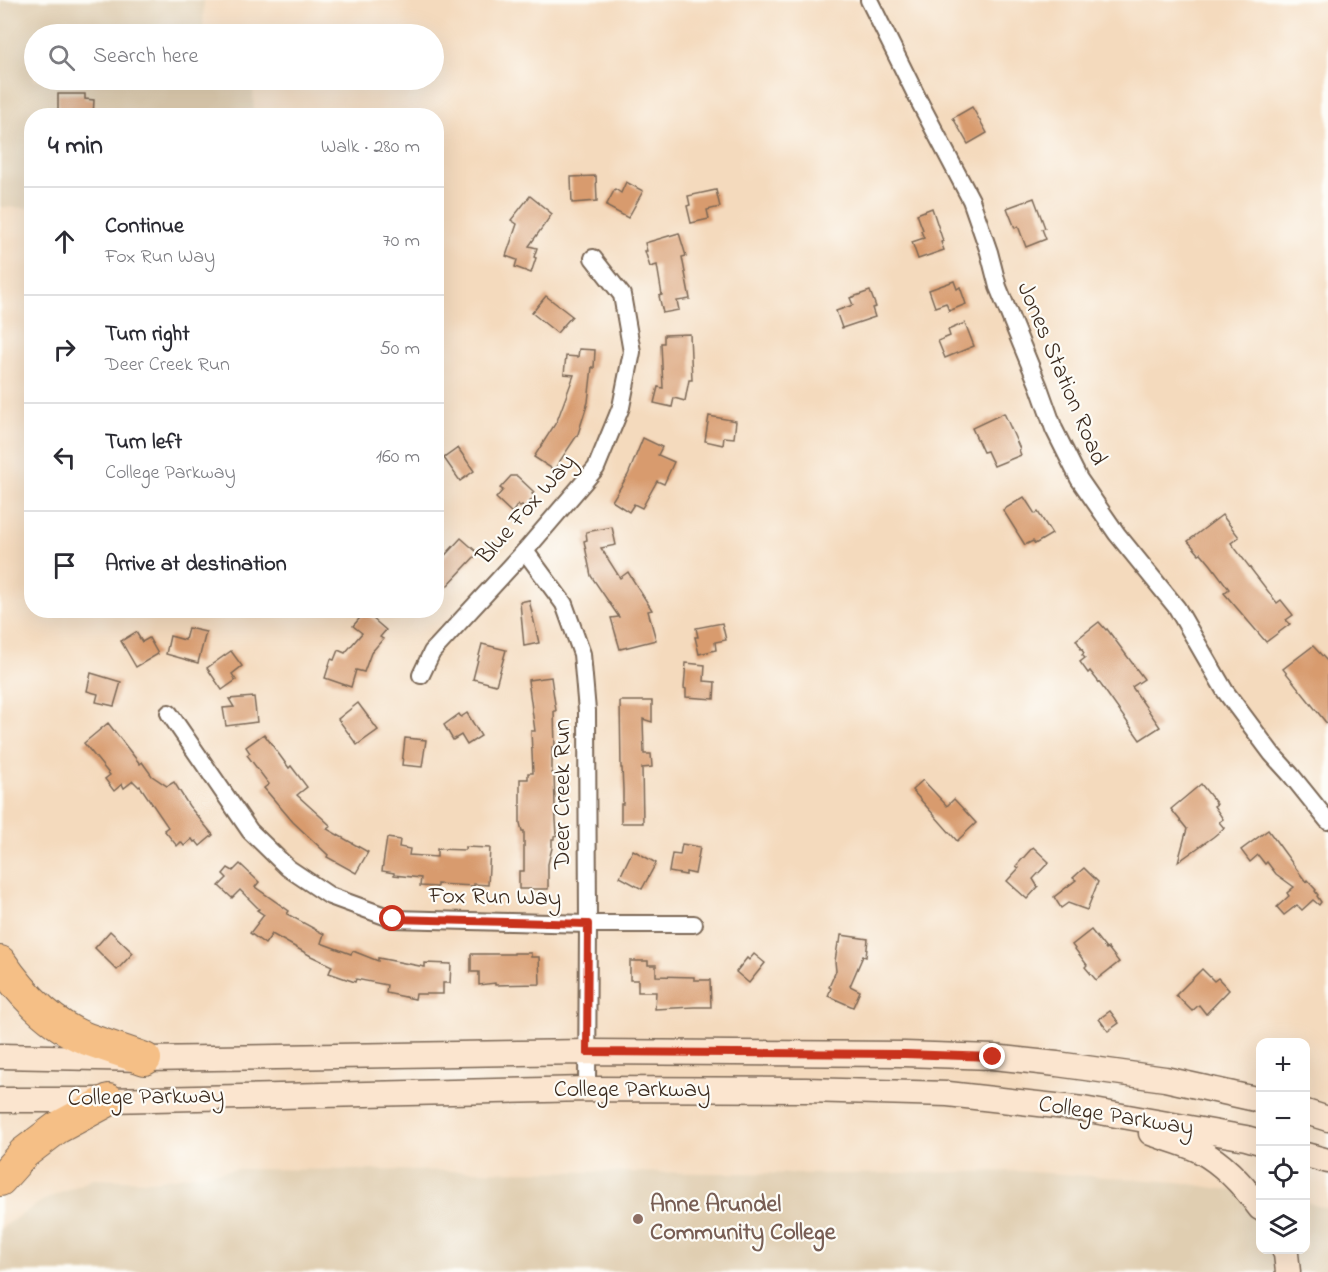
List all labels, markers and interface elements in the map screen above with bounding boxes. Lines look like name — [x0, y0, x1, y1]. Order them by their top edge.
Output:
search box — [24, 24, 444, 90]
icon: search — [45, 41, 78, 74]
text: Search here — [93, 41, 198, 73]
text: 4 min — [48, 128, 103, 166]
text: Walk · 280 m — [321, 133, 420, 162]
text: Continue — [105, 211, 184, 243]
icon: ahead — [48, 225, 81, 258]
text: 70 m — [383, 227, 420, 256]
text: Fox Run Way — [105, 243, 215, 272]
street label: Jones Station Road — [1007, 277, 1116, 472]
text: Turn right — [105, 319, 190, 351]
icon: right — [48, 333, 81, 366]
text: 50 m — [379, 335, 420, 364]
text: Deer Creek Run — [105, 351, 230, 380]
text: Turn left — [105, 427, 182, 459]
icon: left — [48, 441, 81, 474]
text: 160 m — [376, 443, 420, 472]
street label: Blue Fox Way — [468, 447, 586, 574]
text: College Parkway — [105, 459, 236, 488]
icon: arrive — [48, 549, 81, 582]
text: Arrive at destination — [105, 549, 287, 581]
street label: Deer Creek Run — [546, 719, 581, 870]
street label: Fox Run Way — [428, 879, 561, 918]
route start — [379, 905, 405, 931]
map controls — [1256, 1038, 1310, 1254]
button: + — [1256, 1038, 1310, 1092]
route end — [979, 1043, 1005, 1069]
street label: College Parkway — [554, 1073, 710, 1109]
street label: College Parkway — [67, 1079, 225, 1118]
street label: College Parkway — [1036, 1087, 1196, 1148]
button: − — [1256, 1092, 1310, 1146]
button: locate — [1256, 1146, 1310, 1200]
place label: Anne Arundel Community College — [650, 1188, 837, 1252]
button: layers — [1256, 1200, 1310, 1254]
marker: Anne Arundel Community College — [631, 1212, 645, 1226]

